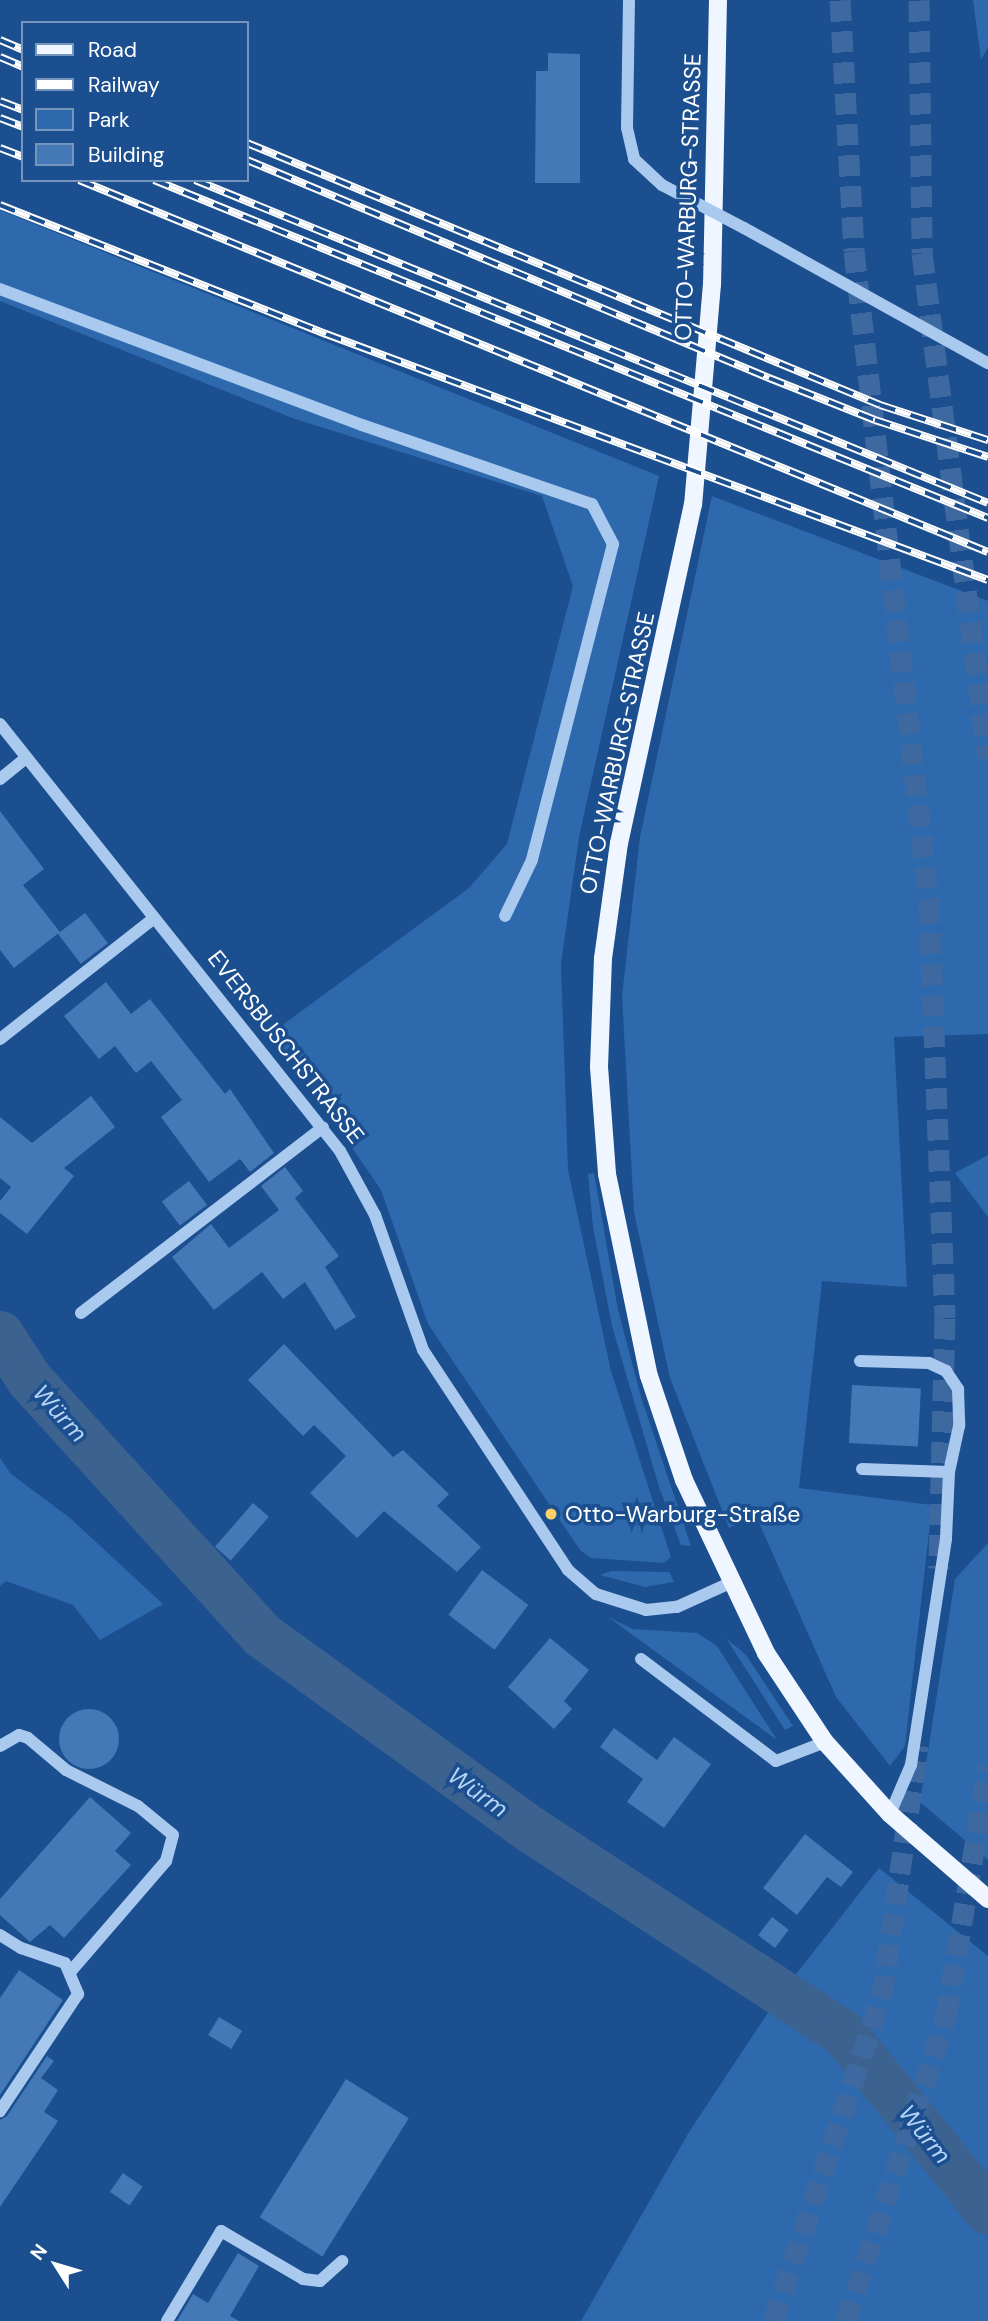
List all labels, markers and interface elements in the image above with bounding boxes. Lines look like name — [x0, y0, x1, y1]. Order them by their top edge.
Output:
legend — [21, 21, 248, 182]
text: Road — [88, 36, 137, 64]
street label: OTTO-WARBURG-STRASSE — [669, 53, 707, 341]
text: Railway — [88, 71, 160, 99]
text: Park — [88, 106, 129, 134]
text: Building — [88, 141, 164, 169]
street label: OTTO-WARBURG-STRASSE — [574, 609, 660, 897]
street label: EVERSBUSCHSTRASSE — [202, 945, 370, 1149]
water label: Würm — [27, 1378, 93, 1448]
place label: Otto-Warburg-Straße — [565, 1500, 800, 1528]
marker: Otto-Warburg-Straße — [543, 1506, 559, 1522]
water label: Würm — [442, 1761, 514, 1823]
water label: Würm — [893, 2099, 957, 2169]
north arrow — [21, 2230, 91, 2300]
text: N — [25, 2239, 53, 2265]

